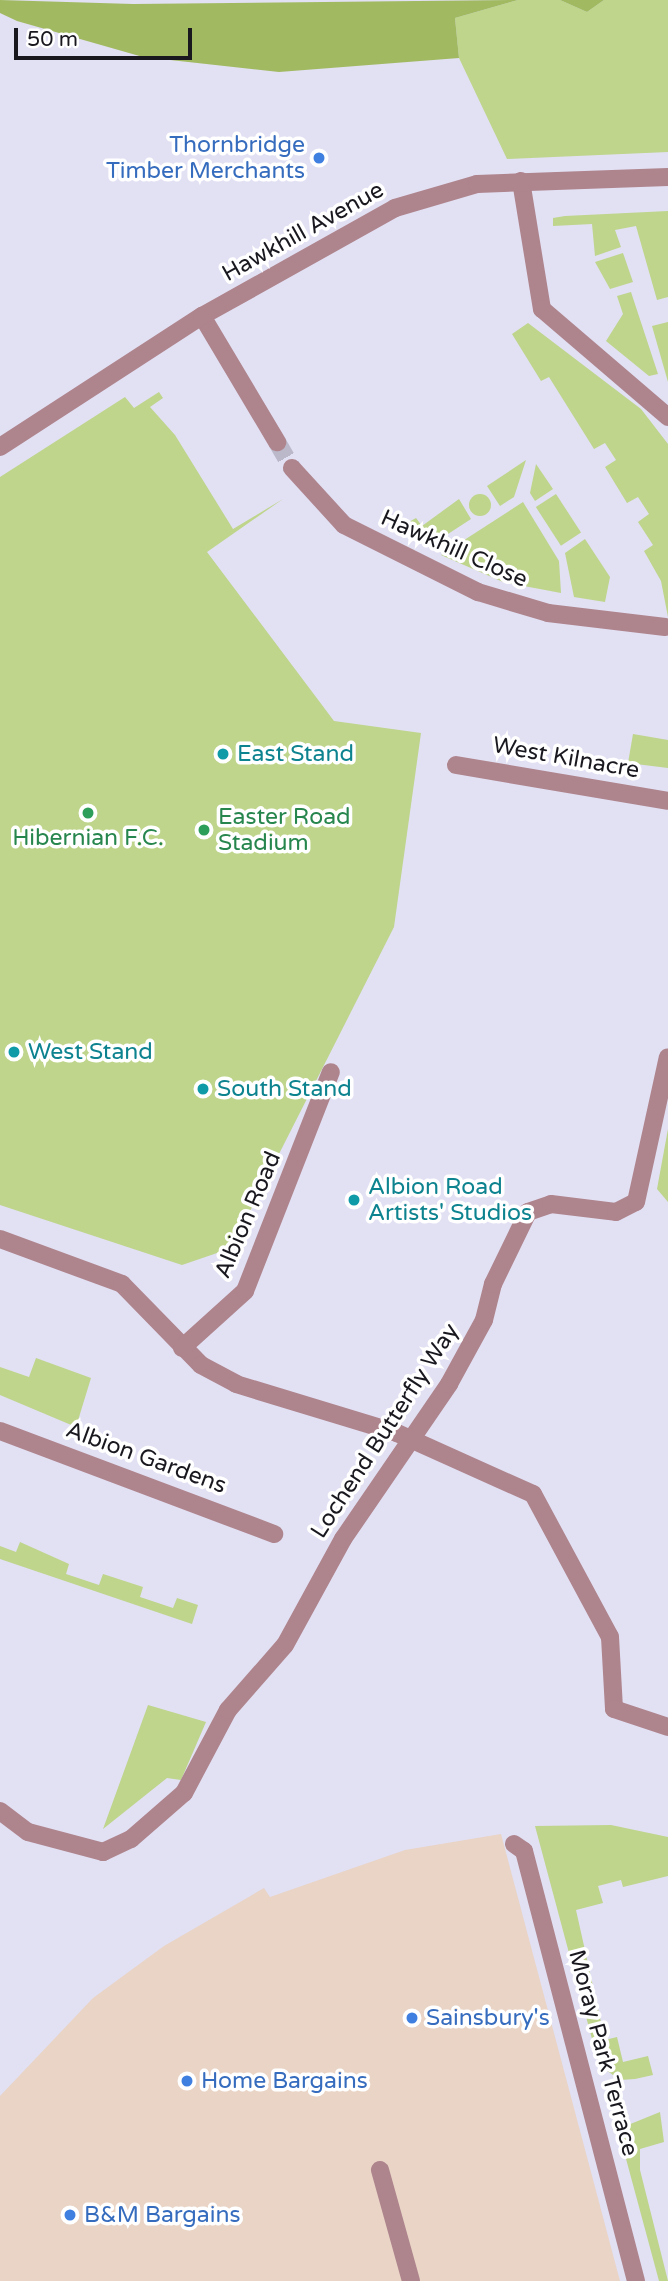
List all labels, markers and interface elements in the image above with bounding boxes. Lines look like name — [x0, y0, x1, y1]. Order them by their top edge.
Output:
scale bar — [18, 14, 196, 58]
text: 50 m — [27, 27, 78, 52]
place label: Thornbridge Timber Merchants — [106, 131, 305, 185]
marker: Thornbridge Timber Merchants — [311, 150, 327, 166]
street label: Hawkhill Avenue — [217, 176, 389, 288]
street label: Hawkhill Close — [376, 504, 532, 594]
street label: West Kilnacre — [490, 732, 642, 784]
place label: East Stand — [237, 740, 354, 768]
marker: East Stand — [215, 746, 231, 762]
place label: Easter Road Stadium — [218, 803, 351, 857]
marker: Hibernian F.C. — [80, 805, 96, 821]
marker: Easter Road Stadium — [196, 822, 212, 838]
place label: Hibernian F.C. — [12, 824, 164, 852]
place label: West Stand — [28, 1038, 153, 1066]
marker: West Stand — [6, 1044, 22, 1060]
place label: South Stand — [217, 1075, 352, 1103]
marker: South Stand — [195, 1081, 211, 1097]
street label: Albion Road — [209, 1148, 287, 1282]
place label: Albion Road Artists' Studios — [368, 1173, 532, 1227]
marker: Albion Road Artists' Studios — [346, 1192, 362, 1208]
street label: Lochend Butterfly Way — [305, 1318, 465, 1544]
street label: Albion Gardens — [62, 1416, 230, 1500]
street label: Moray Park Terrace — [562, 1947, 644, 2159]
place label: Sainsbury's — [426, 2004, 550, 2032]
marker: Sainsbury's — [404, 2010, 420, 2026]
place label: Home Bargains — [201, 2067, 368, 2095]
marker: Home Bargains — [179, 2073, 195, 2089]
place label: B&M Bargains — [84, 2201, 241, 2229]
marker: B&M Bargains — [62, 2207, 78, 2223]

